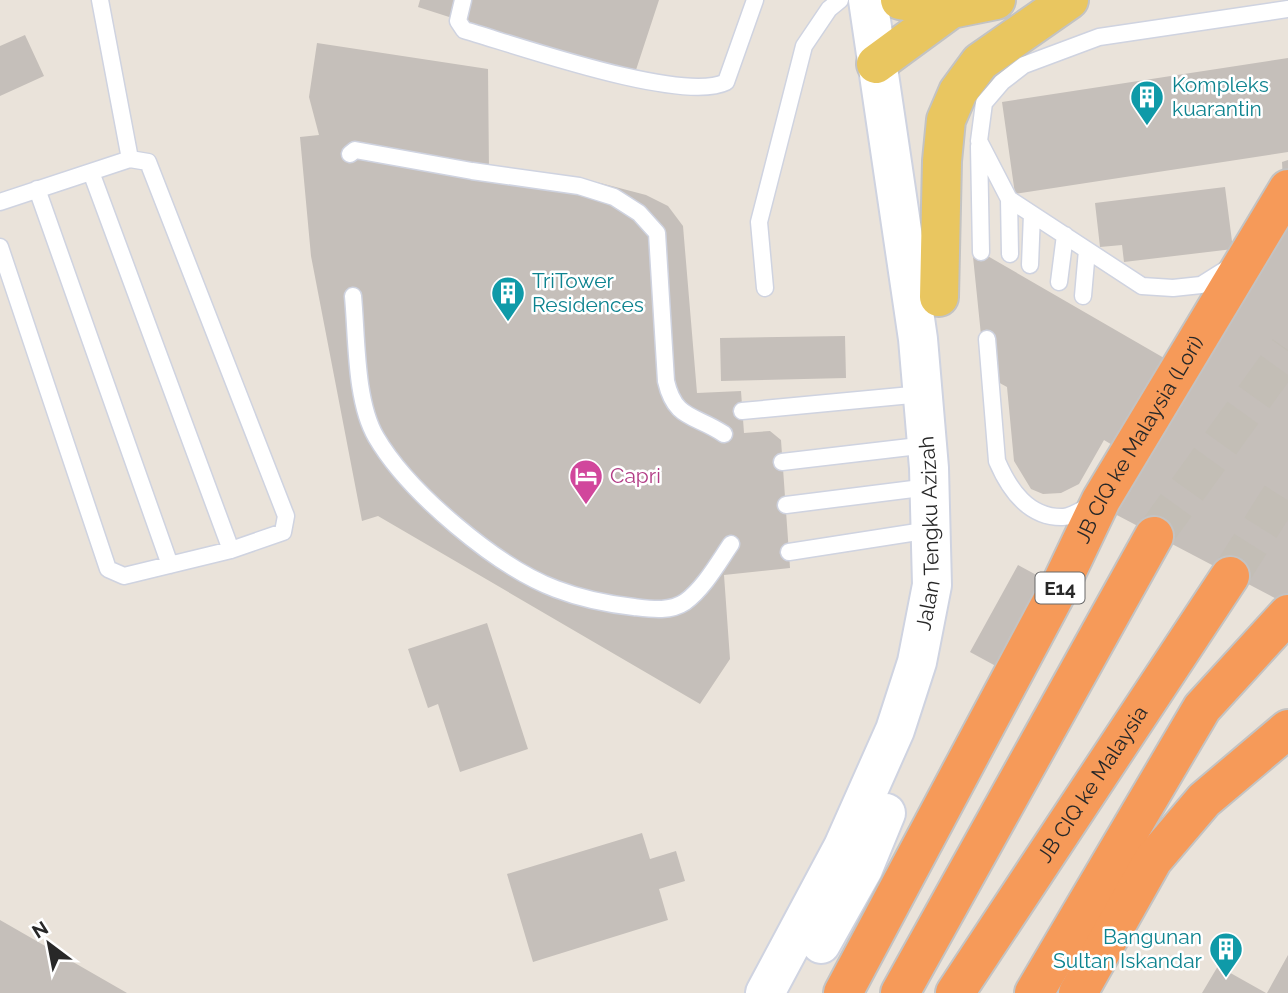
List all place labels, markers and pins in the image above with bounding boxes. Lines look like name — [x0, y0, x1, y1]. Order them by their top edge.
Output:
place label: Kompleks kuarantin — [1172, 72, 1269, 121]
building icon: Kompleks kuarantin — [1128, 78, 1166, 127]
place label: TriTower Residences — [532, 268, 644, 317]
building icon: TriTower Residences — [489, 274, 527, 323]
hotel icon: Capri — [567, 457, 605, 506]
place label: Capri — [610, 463, 661, 488]
place label: Bangunan Sultan Iskandar — [1053, 924, 1203, 973]
building icon: Bangunan Sultan Iskandar — [1207, 930, 1245, 979]

